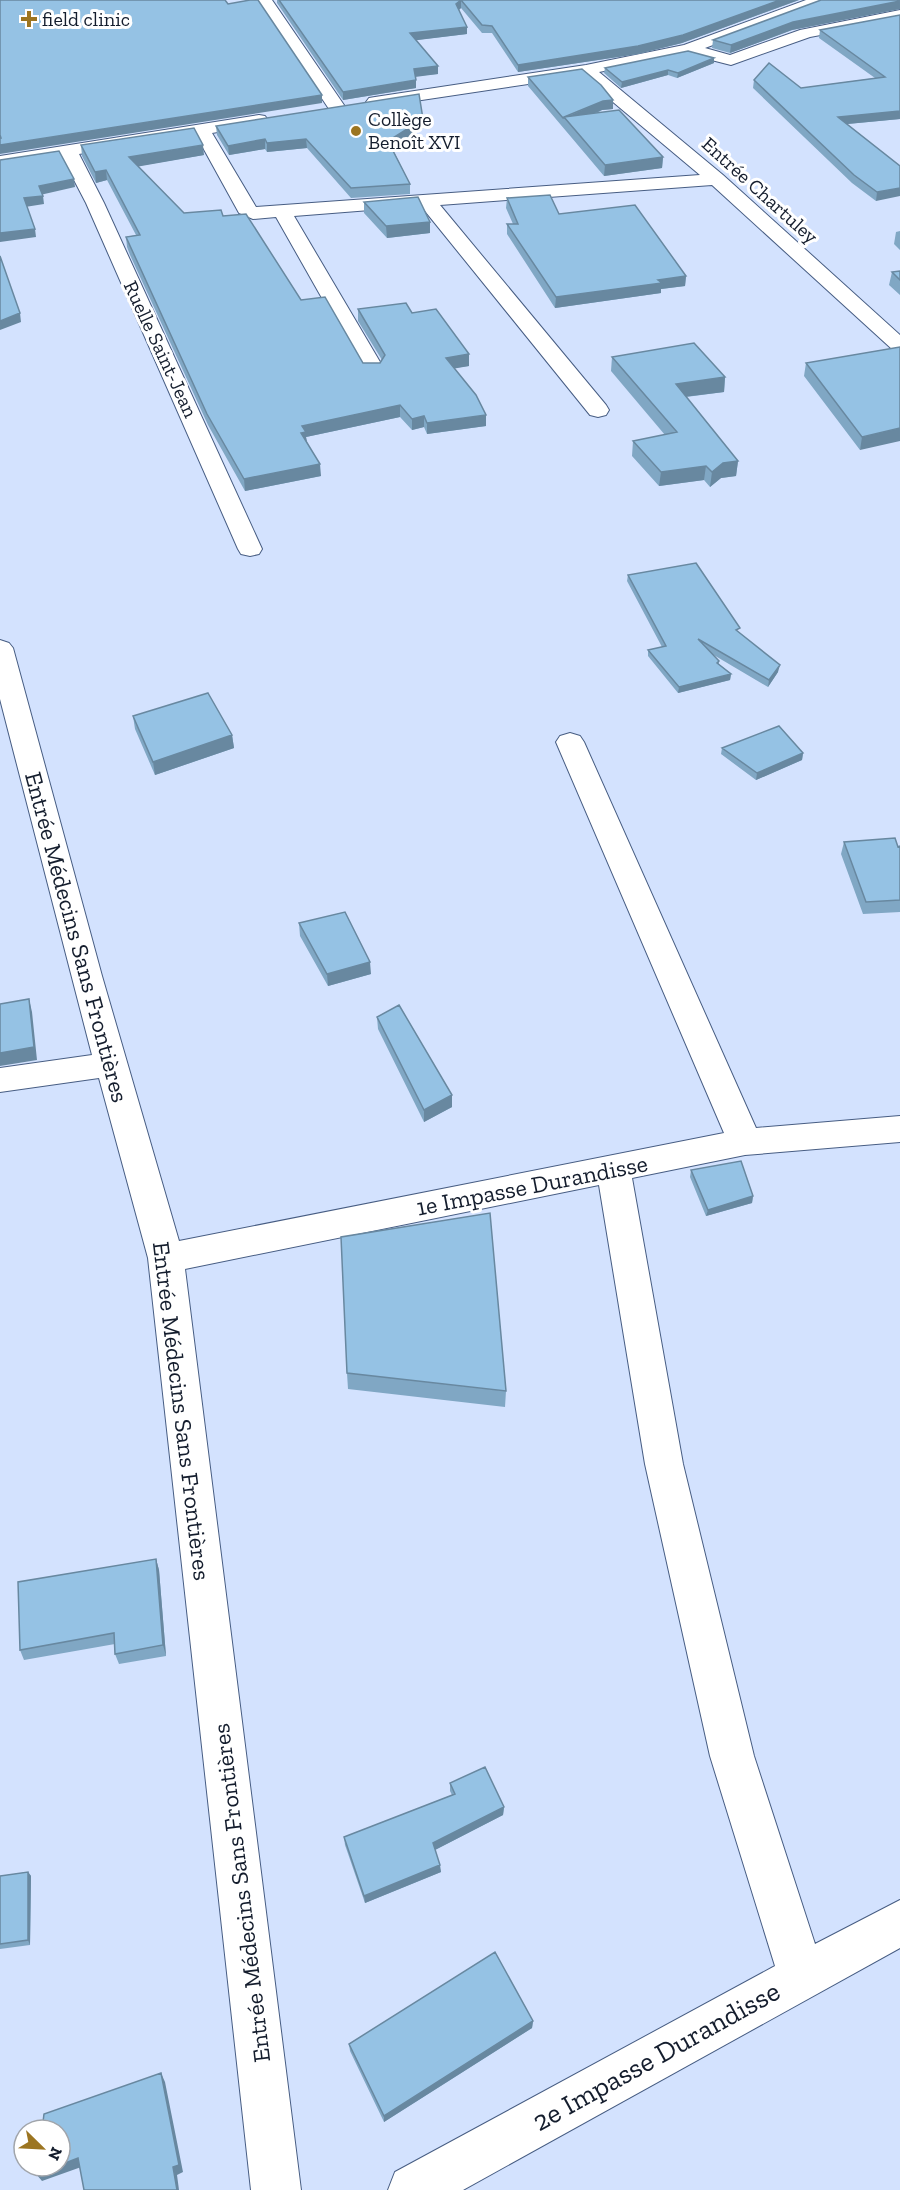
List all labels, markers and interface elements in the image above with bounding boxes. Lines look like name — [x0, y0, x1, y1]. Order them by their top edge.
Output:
place label: field clinic — [42, 7, 130, 31]
marker: field clinic — [20, 10, 38, 28]
place label: Collège Benoît XVI — [368, 107, 461, 154]
marker: Collège Benoît XVI — [349, 124, 363, 138]
street label: Entrée Chartuley — [697, 132, 824, 249]
street label: Ruelle Saint-Jean — [119, 277, 203, 422]
street label: Entrée Médecins Sans Frontières — [19, 768, 135, 1106]
street label: 1e Impasse Durandisse — [414, 1148, 650, 1222]
street label: Entrée Médecins Sans Frontières — [147, 1240, 217, 1582]
street label: Entrée Médecins Sans Frontières — [206, 1722, 276, 2064]
street label: 2e Impasse Durandisse — [527, 1974, 785, 2138]
north arrow — [12, 2118, 72, 2178]
text: N — [44, 2144, 66, 2163]

